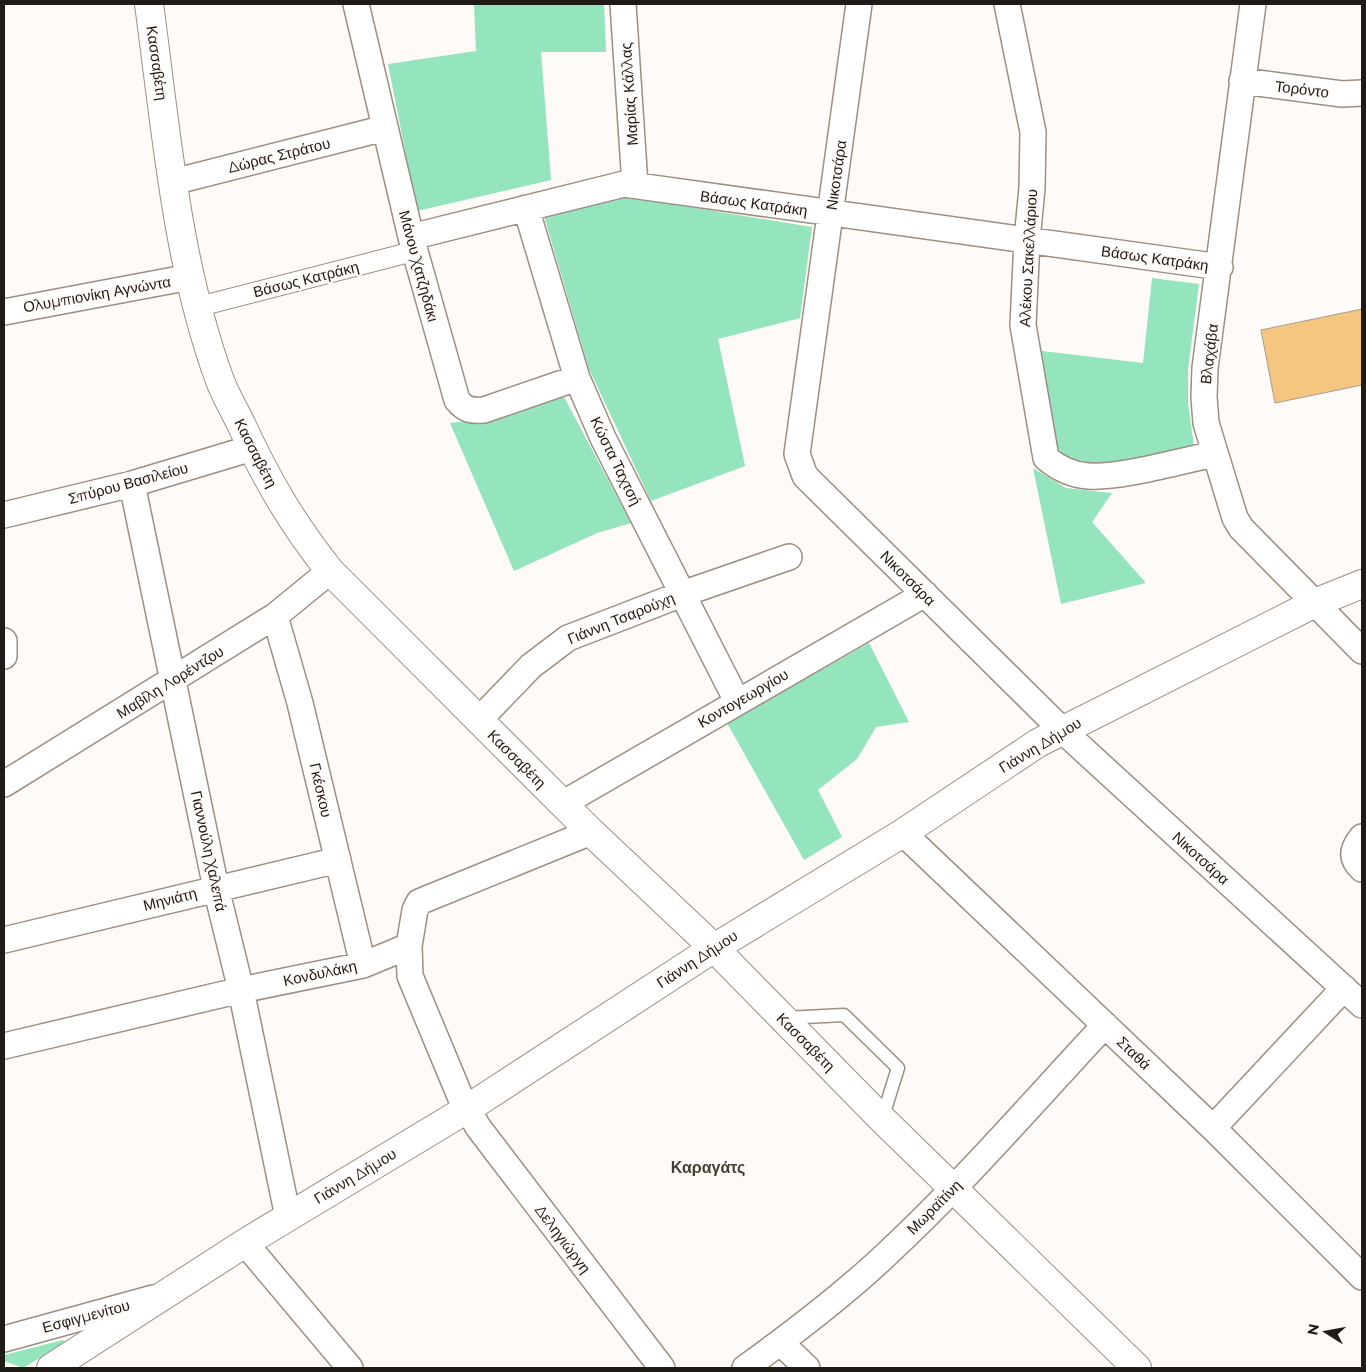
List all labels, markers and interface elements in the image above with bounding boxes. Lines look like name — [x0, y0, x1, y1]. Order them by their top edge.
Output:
street label: Κασσαβέτη — [142, 24, 172, 102]
street label: Μαρίας Κάλλας — [616, 42, 642, 146]
street label: Τορόντο — [1274, 76, 1330, 102]
street label: Δώρας Στράτου — [226, 133, 332, 177]
street label: Νικοτσάρα — [822, 138, 850, 211]
street label: Βάσως Κατράκη — [699, 186, 809, 220]
street label: Αλέκου Σακελλάριου — [1015, 189, 1041, 327]
street label: Μάνου Χατζηδάκι — [395, 208, 443, 324]
street label: Βάσως Κατράκη — [1100, 241, 1210, 275]
street label: Βάσως Κατράκη — [251, 257, 361, 301]
street label: Ολυμπιονίκη Αγνώντα — [22, 272, 173, 316]
street label: Βλαχάβα — [1196, 322, 1222, 385]
street label: Κώστα Ταχτσή — [586, 413, 646, 509]
street label: Κασσαβέτη — [230, 415, 282, 491]
street label: Σπύρου Βασιλείου — [66, 458, 190, 508]
street label: Νικοτσάρα — [876, 546, 940, 610]
street label: Γιάννη Τσαρούχη — [565, 588, 677, 648]
street label: Μαβίλη Λορέντζου — [113, 641, 227, 723]
street label: Κοντογεωργίου — [694, 664, 792, 732]
street label: Γιάννη Δήμου — [995, 713, 1085, 777]
street label: Κασσαβέτη — [484, 726, 550, 792]
street label: Γκέσκου — [305, 761, 337, 819]
street label: Γιαννούλη Χαλεπά — [187, 789, 231, 913]
street label: Νικοτσάρα — [1168, 827, 1234, 889]
street label: Μηνιάτη — [141, 883, 199, 915]
street label: Γιάννη Δήμου — [653, 926, 741, 992]
street label: Κονδυλάκη — [281, 956, 359, 990]
street label: Κασσαβέτη — [773, 1009, 839, 1075]
street label: Σταθά — [1113, 1032, 1155, 1074]
street label: Γιάννη Δήμου — [310, 1144, 400, 1208]
district label: Καραγάτς — [671, 1158, 745, 1177]
street label: Μωραϊτίνη — [903, 1176, 965, 1238]
street label: Δεληγιώργη — [531, 1201, 595, 1277]
street label: Εσφιγμενίτου — [40, 1295, 132, 1337]
north arrow — [1301, 1307, 1351, 1357]
text: N — [1303, 1322, 1323, 1337]

